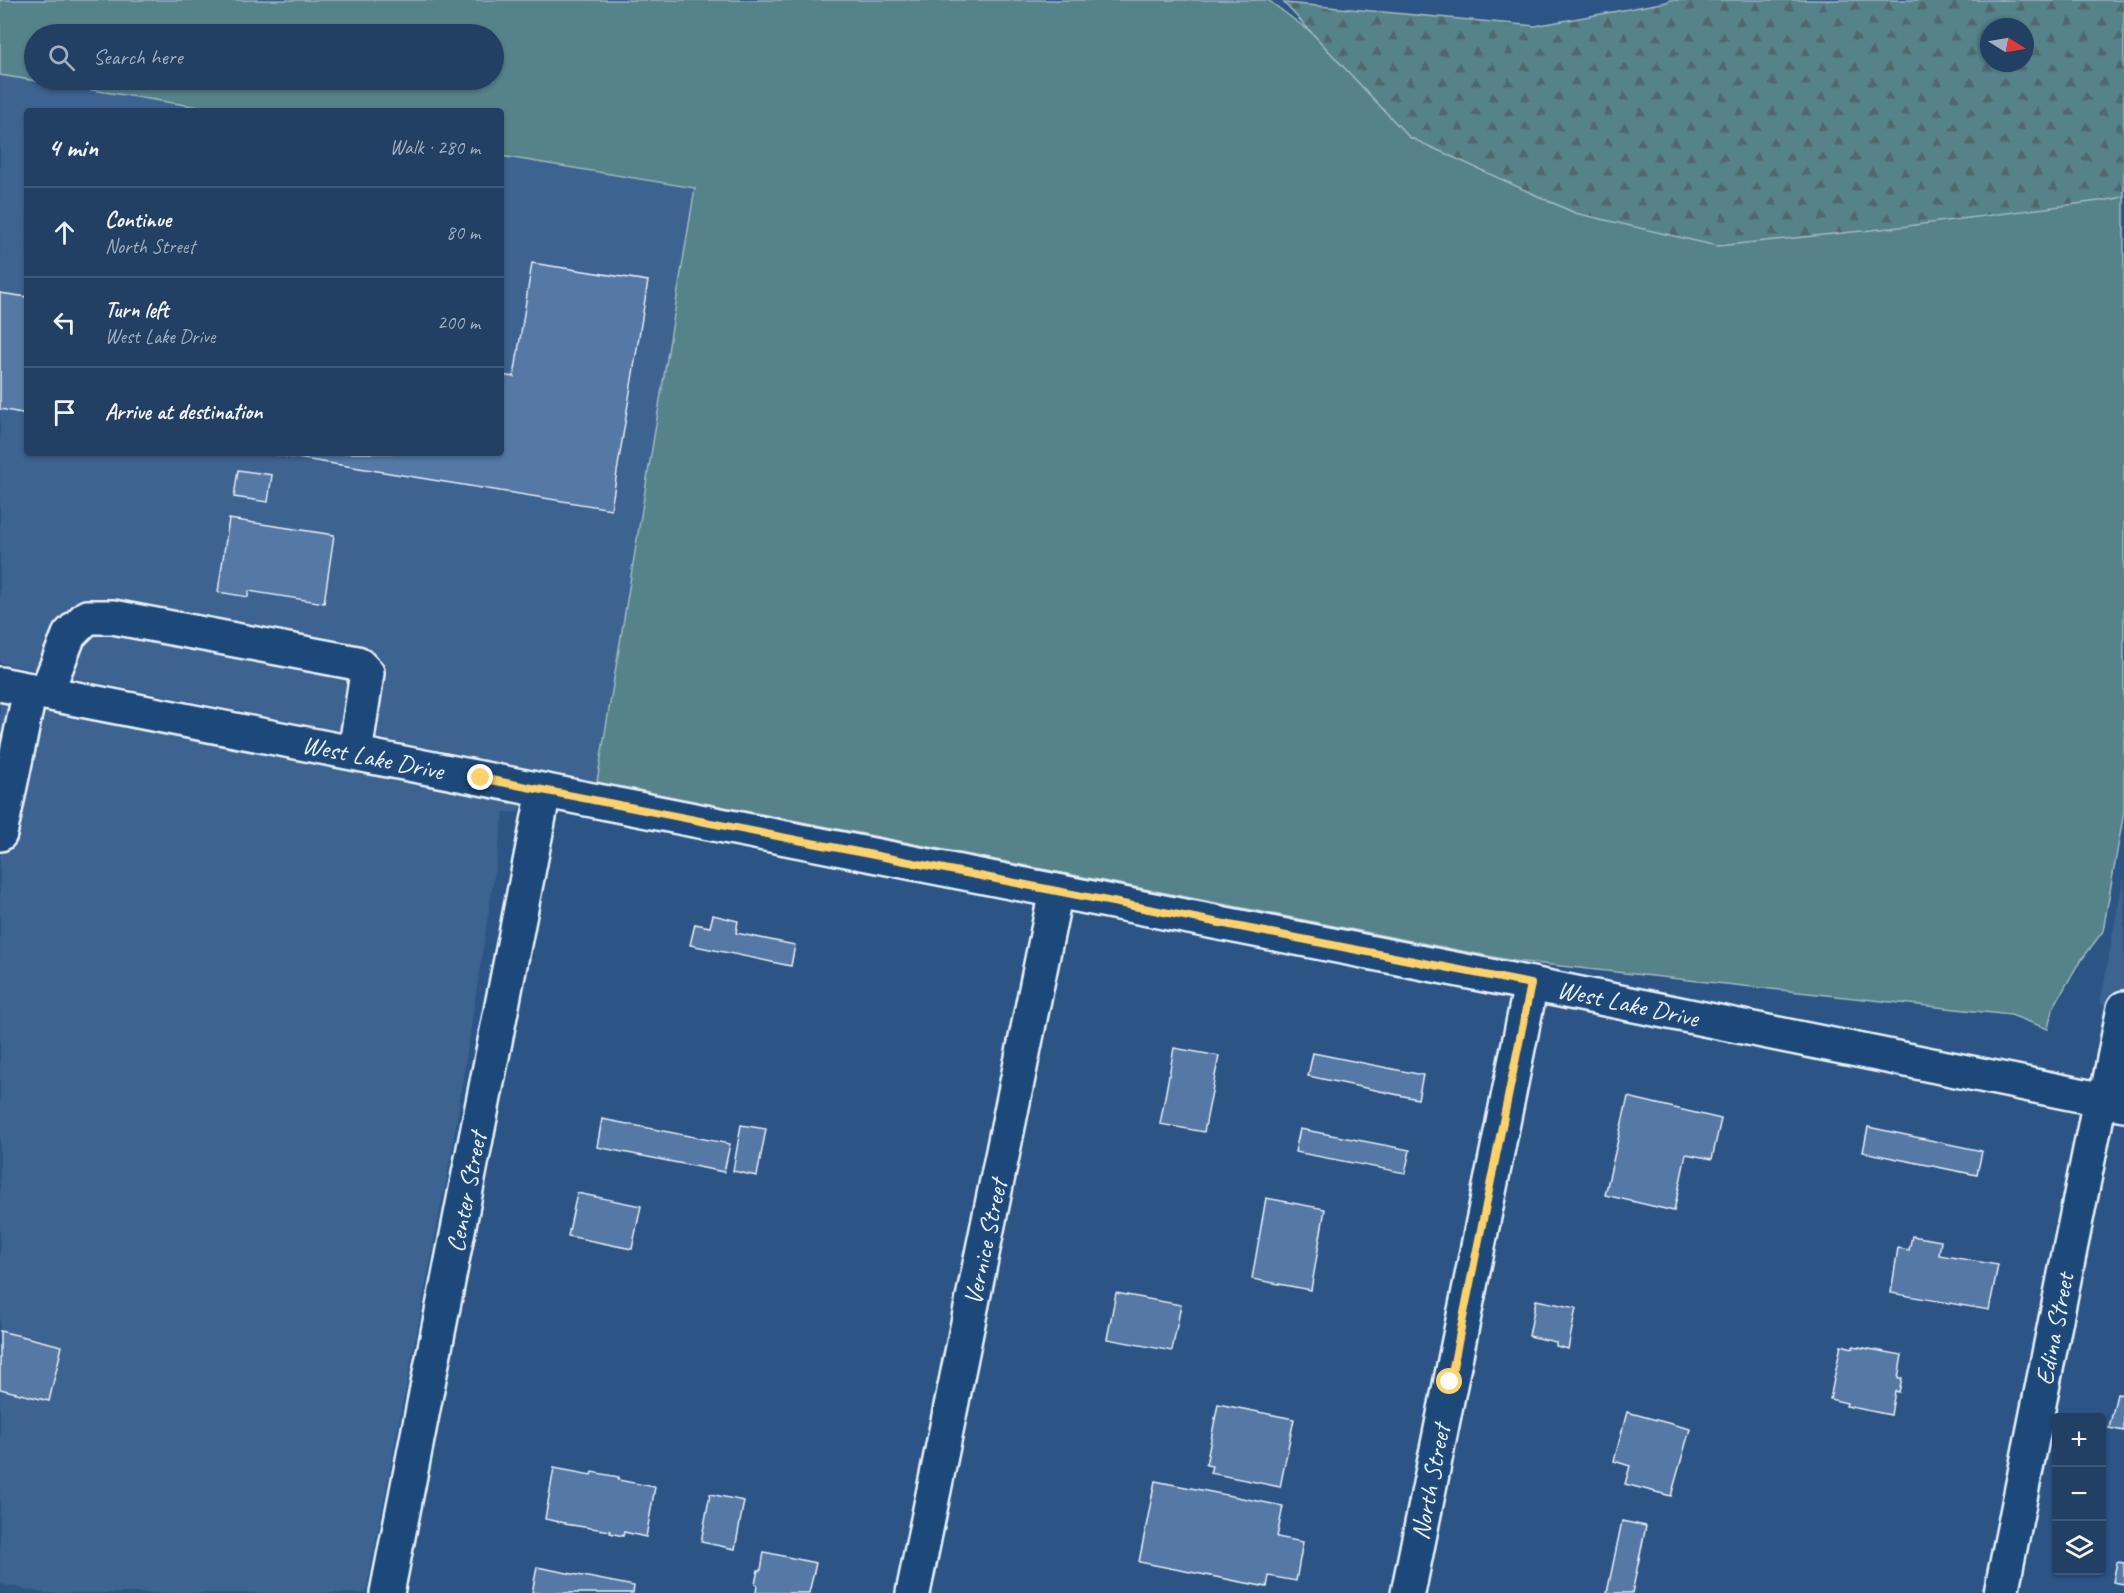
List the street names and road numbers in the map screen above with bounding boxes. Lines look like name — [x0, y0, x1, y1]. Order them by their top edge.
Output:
street label: West Lake Drive — [299, 728, 448, 788]
street label: West Lake Drive — [1554, 972, 1703, 1035]
street label: Center Street — [439, 1126, 495, 1255]
street label: Vernice Street — [956, 1173, 1016, 1308]
street label: Edina Street — [2027, 1268, 2082, 1388]
street label: North Street — [1403, 1418, 1458, 1543]

